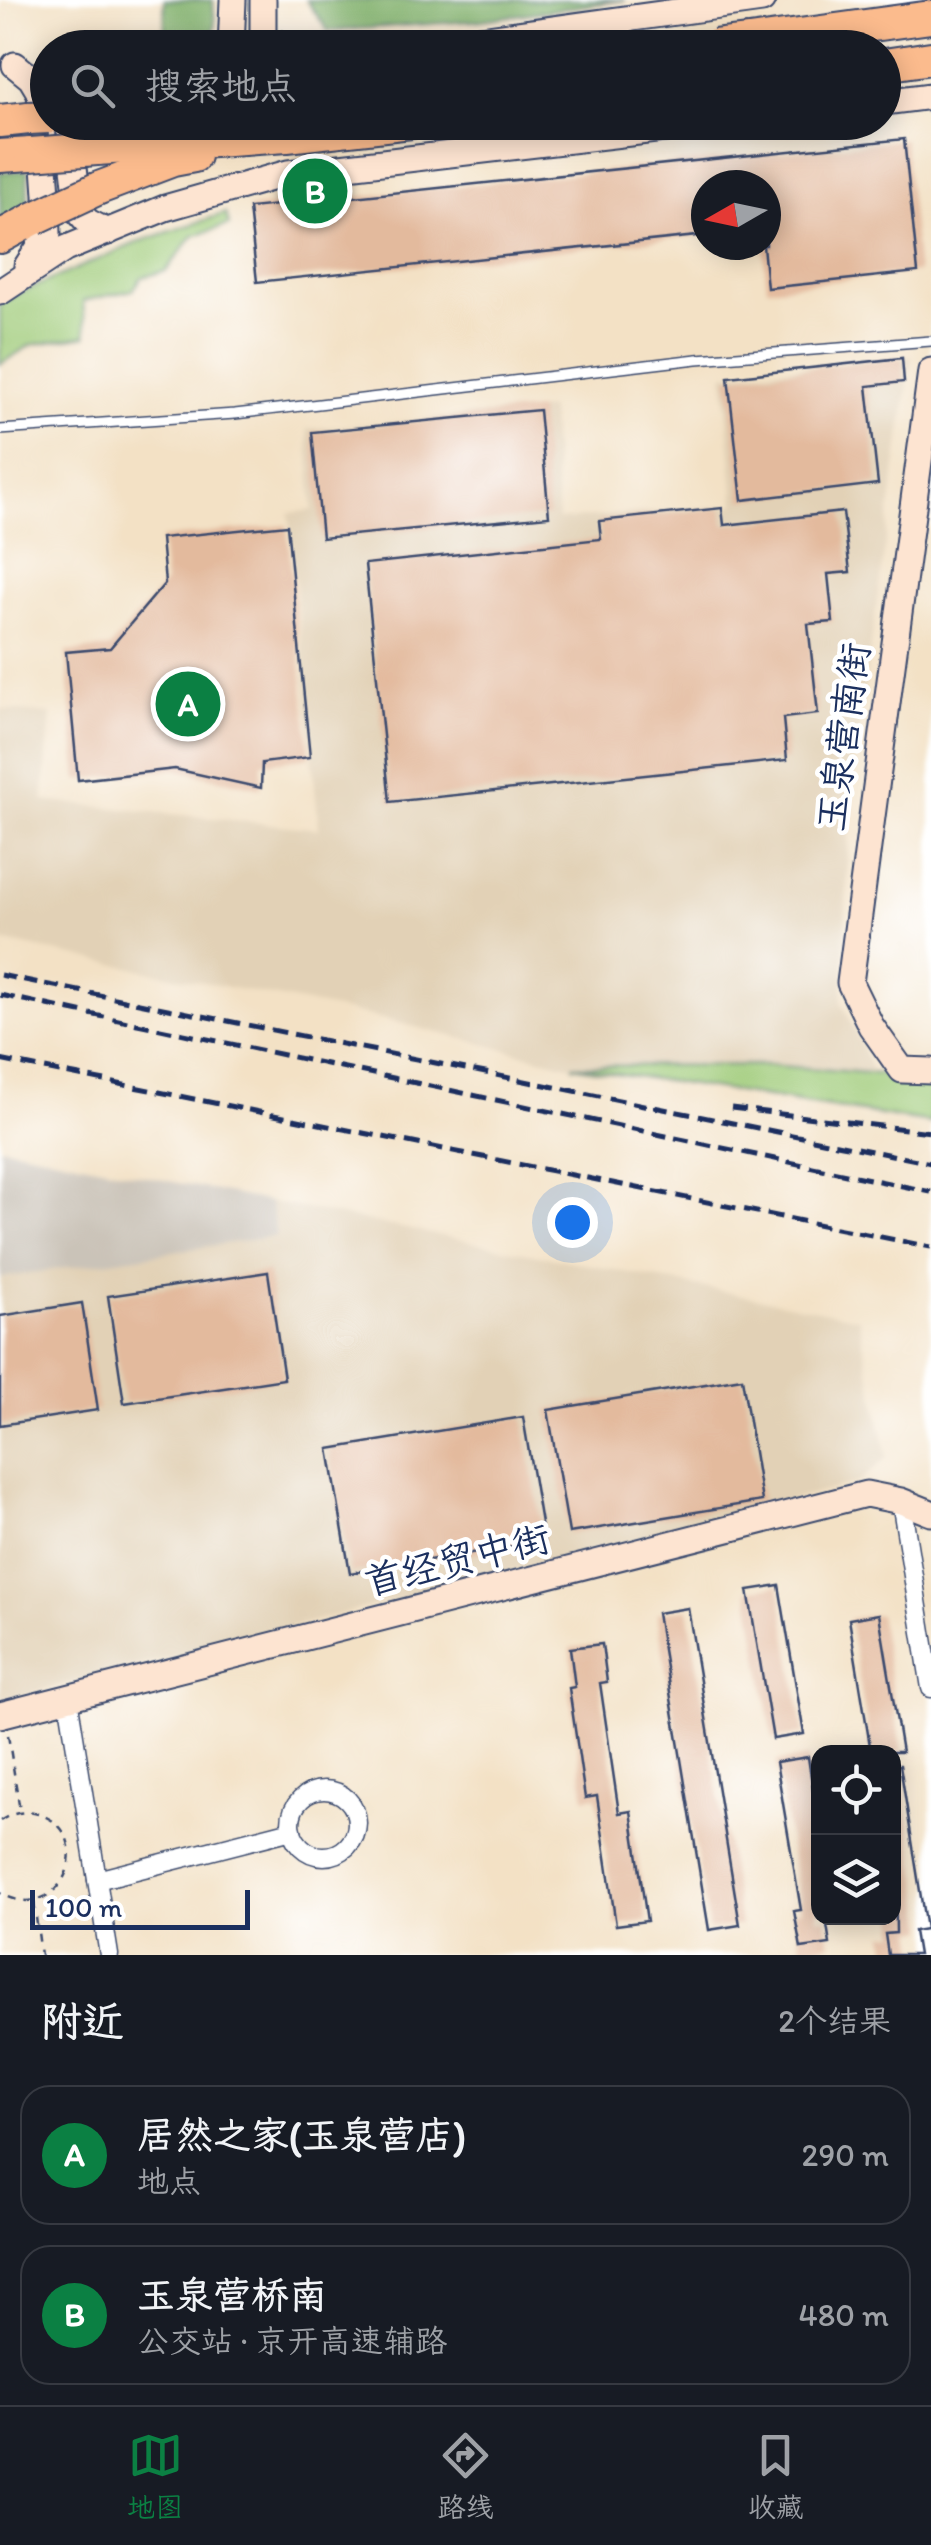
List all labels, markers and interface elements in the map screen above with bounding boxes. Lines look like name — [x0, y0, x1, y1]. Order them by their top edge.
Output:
search box — [30, 30, 901, 140]
icon: search — [65, 58, 120, 113]
text: 搜索地点 — [145, 63, 297, 109]
pin: B — [282, 154, 348, 228]
north arrow — [691, 170, 781, 260]
street label: 玉泉营南街 — [807, 640, 879, 834]
pin: A — [156, 666, 220, 742]
your location — [547, 1197, 598, 1248]
street label: 首经贸中街 — [359, 1515, 555, 1605]
map controls — [811, 1745, 901, 1925]
button: locate — [811, 1745, 901, 1835]
button: layers — [811, 1835, 901, 1925]
scale bar — [30, 1885, 250, 1930]
text: 100 m — [45, 1890, 122, 1924]
text: 附近 — [40, 1996, 124, 2047]
text: 2个结果 — [778, 2002, 891, 2040]
text: 居然之家(玉泉营店) — [137, 2112, 466, 2158]
text: A — [64, 2136, 85, 2174]
text: 290 m — [802, 2136, 889, 2174]
text: 地点 — [137, 2162, 201, 2200]
text: 玉泉营桥南 — [137, 2272, 327, 2318]
text: B — [64, 2296, 85, 2334]
text: 480 m — [798, 2296, 889, 2334]
text: 公交站 · 京开高速辅路 — [137, 2322, 447, 2360]
tab: 地图 — [127, 2428, 183, 2525]
tab: 路线 — [437, 2428, 494, 2525]
tab: 收藏 — [748, 2428, 804, 2525]

